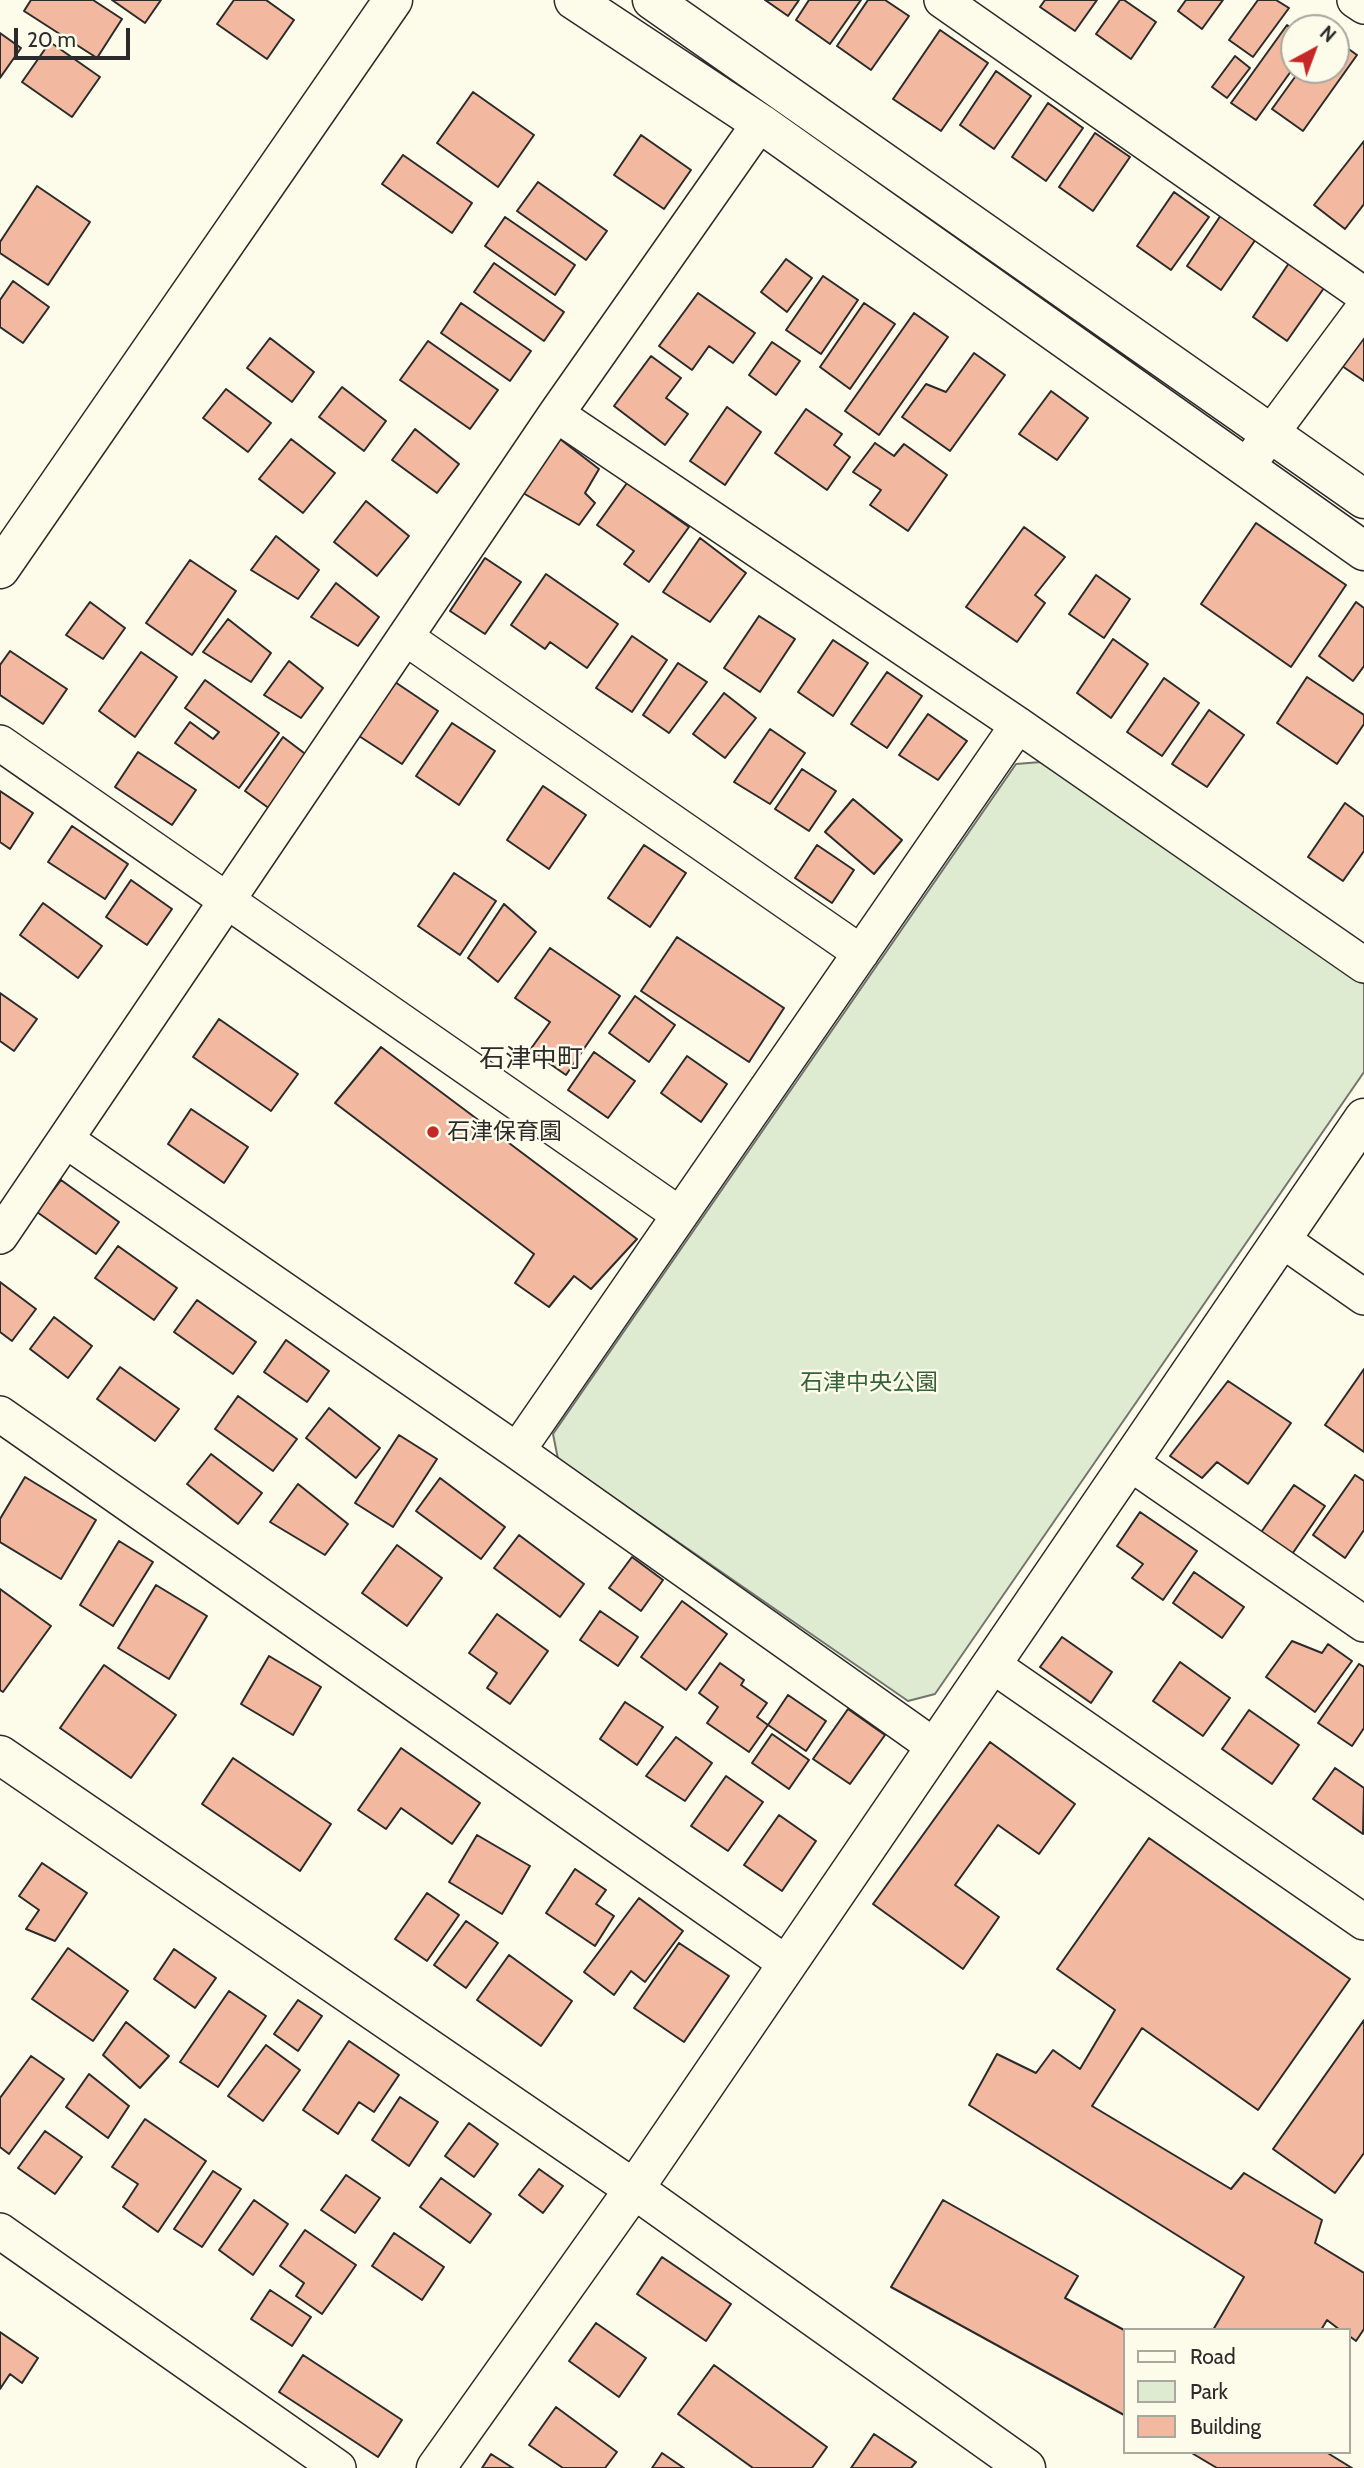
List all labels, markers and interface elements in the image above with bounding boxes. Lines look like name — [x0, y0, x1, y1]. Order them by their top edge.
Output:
scale bar — [18, 14, 133, 58]
north arrow — [1280, 14, 1350, 84]
text: N — [1315, 21, 1340, 47]
text: 20 m — [27, 27, 76, 52]
district label: 石津中町 — [479, 1043, 583, 1075]
place label: 石津保育園 — [447, 1118, 562, 1146]
marker: 石津保育園 — [425, 1124, 441, 1140]
park label: 石津中央公園 — [800, 1369, 938, 1397]
legend — [1122, 2328, 1350, 2454]
text: Road — [1190, 2344, 1236, 2369]
text: Park — [1190, 2379, 1228, 2404]
text: Building — [1190, 2414, 1261, 2439]

